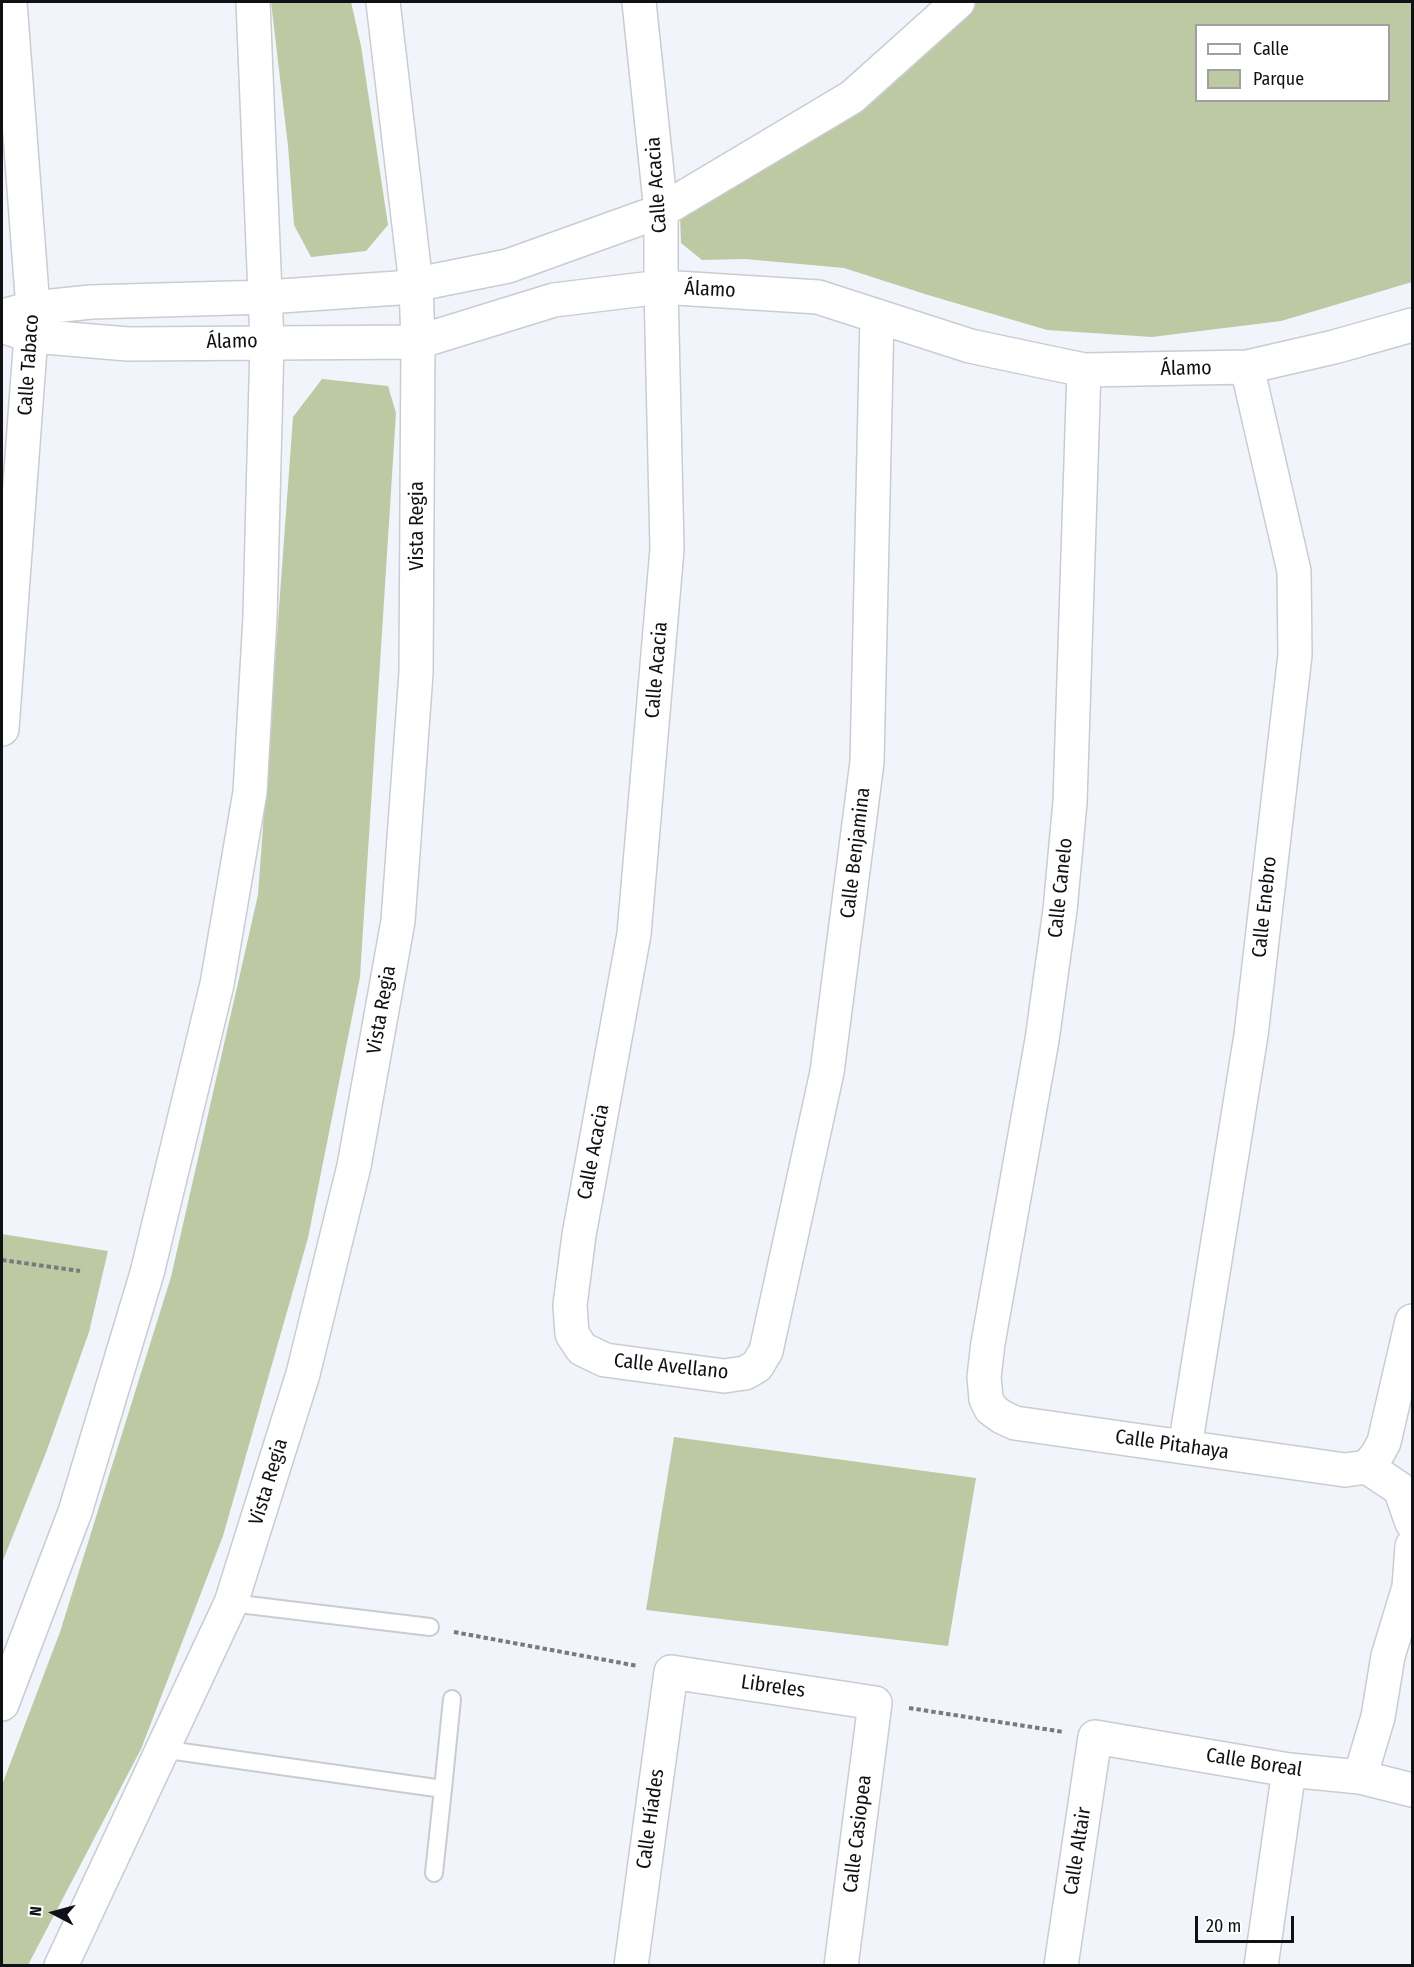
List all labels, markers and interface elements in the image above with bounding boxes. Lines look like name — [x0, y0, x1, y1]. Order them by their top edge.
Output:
legend — [1195, 24, 1390, 102]
text: Calle — [1253, 38, 1289, 60]
text: Parque — [1253, 68, 1304, 90]
street label: Calle Acacia — [642, 136, 672, 234]
street label: Álamo — [684, 277, 736, 303]
street label: Calle Tabaco — [13, 313, 45, 417]
street label: Álamo — [206, 330, 258, 354]
street label: Álamo — [1160, 357, 1212, 381]
street label: Vista Regia — [405, 481, 429, 571]
street label: Calle Acacia — [641, 621, 673, 719]
street label: Calle Benjamina — [836, 786, 876, 920]
street label: Calle Canelo — [1044, 837, 1078, 939]
street label: Calle Enebro — [1248, 855, 1282, 959]
street label: Vista Regia — [362, 964, 402, 1056]
street label: Calle Acacia — [573, 1102, 615, 1202]
street label: Calle Avellano — [612, 1349, 730, 1385]
street label: Calle Pitahaya — [1113, 1425, 1231, 1465]
street label: Vista Regia — [244, 1436, 294, 1528]
street label: Libreles — [739, 1671, 807, 1703]
street label: Calle Boreal — [1204, 1744, 1304, 1782]
street label: Calle Híades — [632, 1767, 670, 1871]
street label: Calle Casiopea — [839, 1774, 877, 1894]
street label: Calle Altair — [1059, 1805, 1097, 1897]
north arrow — [24, 1883, 84, 1943]
scale bar — [1198, 1904, 1297, 1942]
text: N — [26, 1905, 46, 1917]
text: 20 m — [1206, 1915, 1241, 1937]

